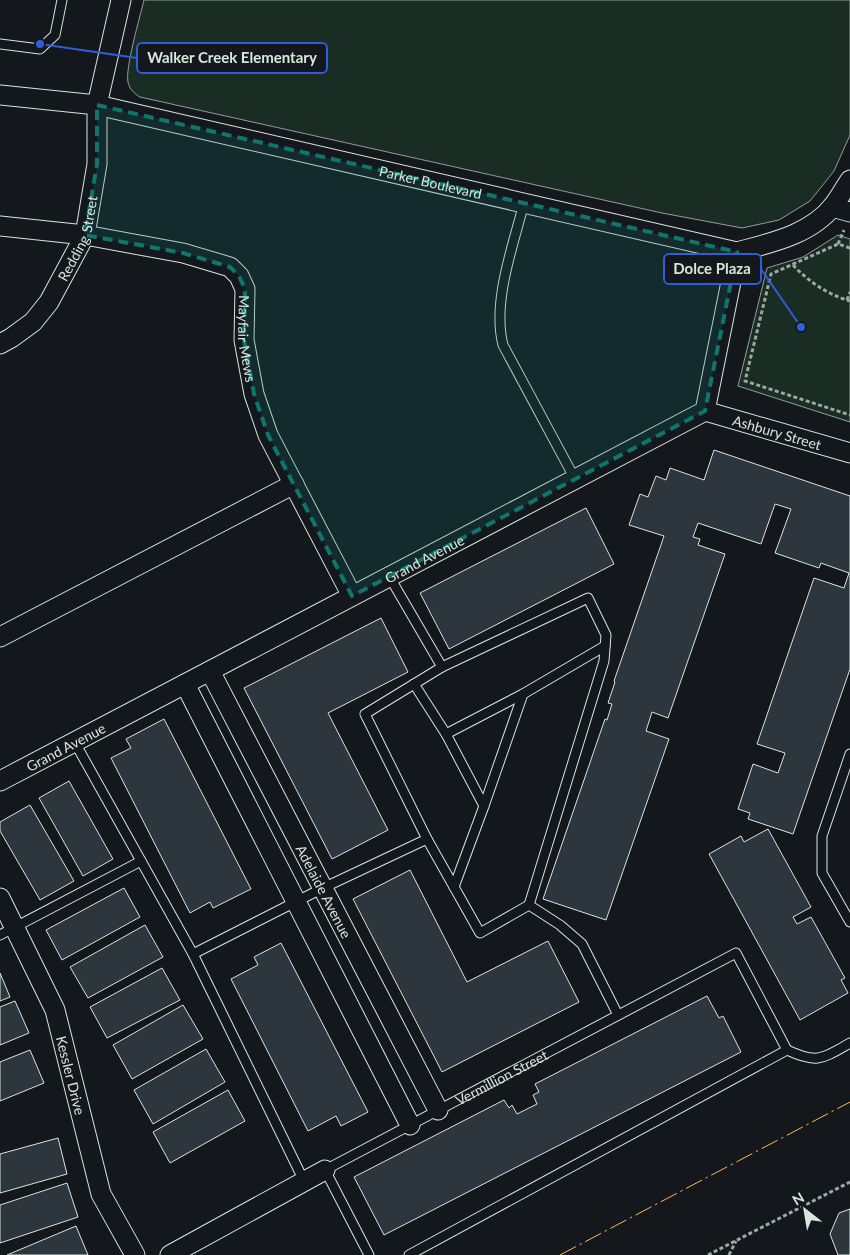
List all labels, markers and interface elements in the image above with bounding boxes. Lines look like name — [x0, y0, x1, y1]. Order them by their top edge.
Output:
callout: Walker Creek Elementary — [137, 43, 327, 73]
text: Walker Creek Elementary — [147, 48, 317, 66]
street label: Parker Boulevard — [378, 162, 484, 202]
street label: Redding Street — [54, 194, 100, 284]
callout: Dolce Plaza — [664, 254, 761, 284]
text: Dolce Plaza — [673, 259, 751, 277]
street label: Mayfair Mews — [235, 295, 260, 383]
street label: Ashbury Street — [731, 411, 823, 453]
street label: Grand Avenue — [382, 531, 467, 586]
street label: Grand Avenue — [23, 719, 108, 774]
street label: Adelaide Avenue — [293, 841, 356, 941]
street label: Kessler Drive — [53, 1034, 89, 1116]
street label: Vermillion Street — [452, 1046, 550, 1108]
north arrow — [780, 1185, 830, 1235]
text: N — [789, 1188, 807, 1208]

